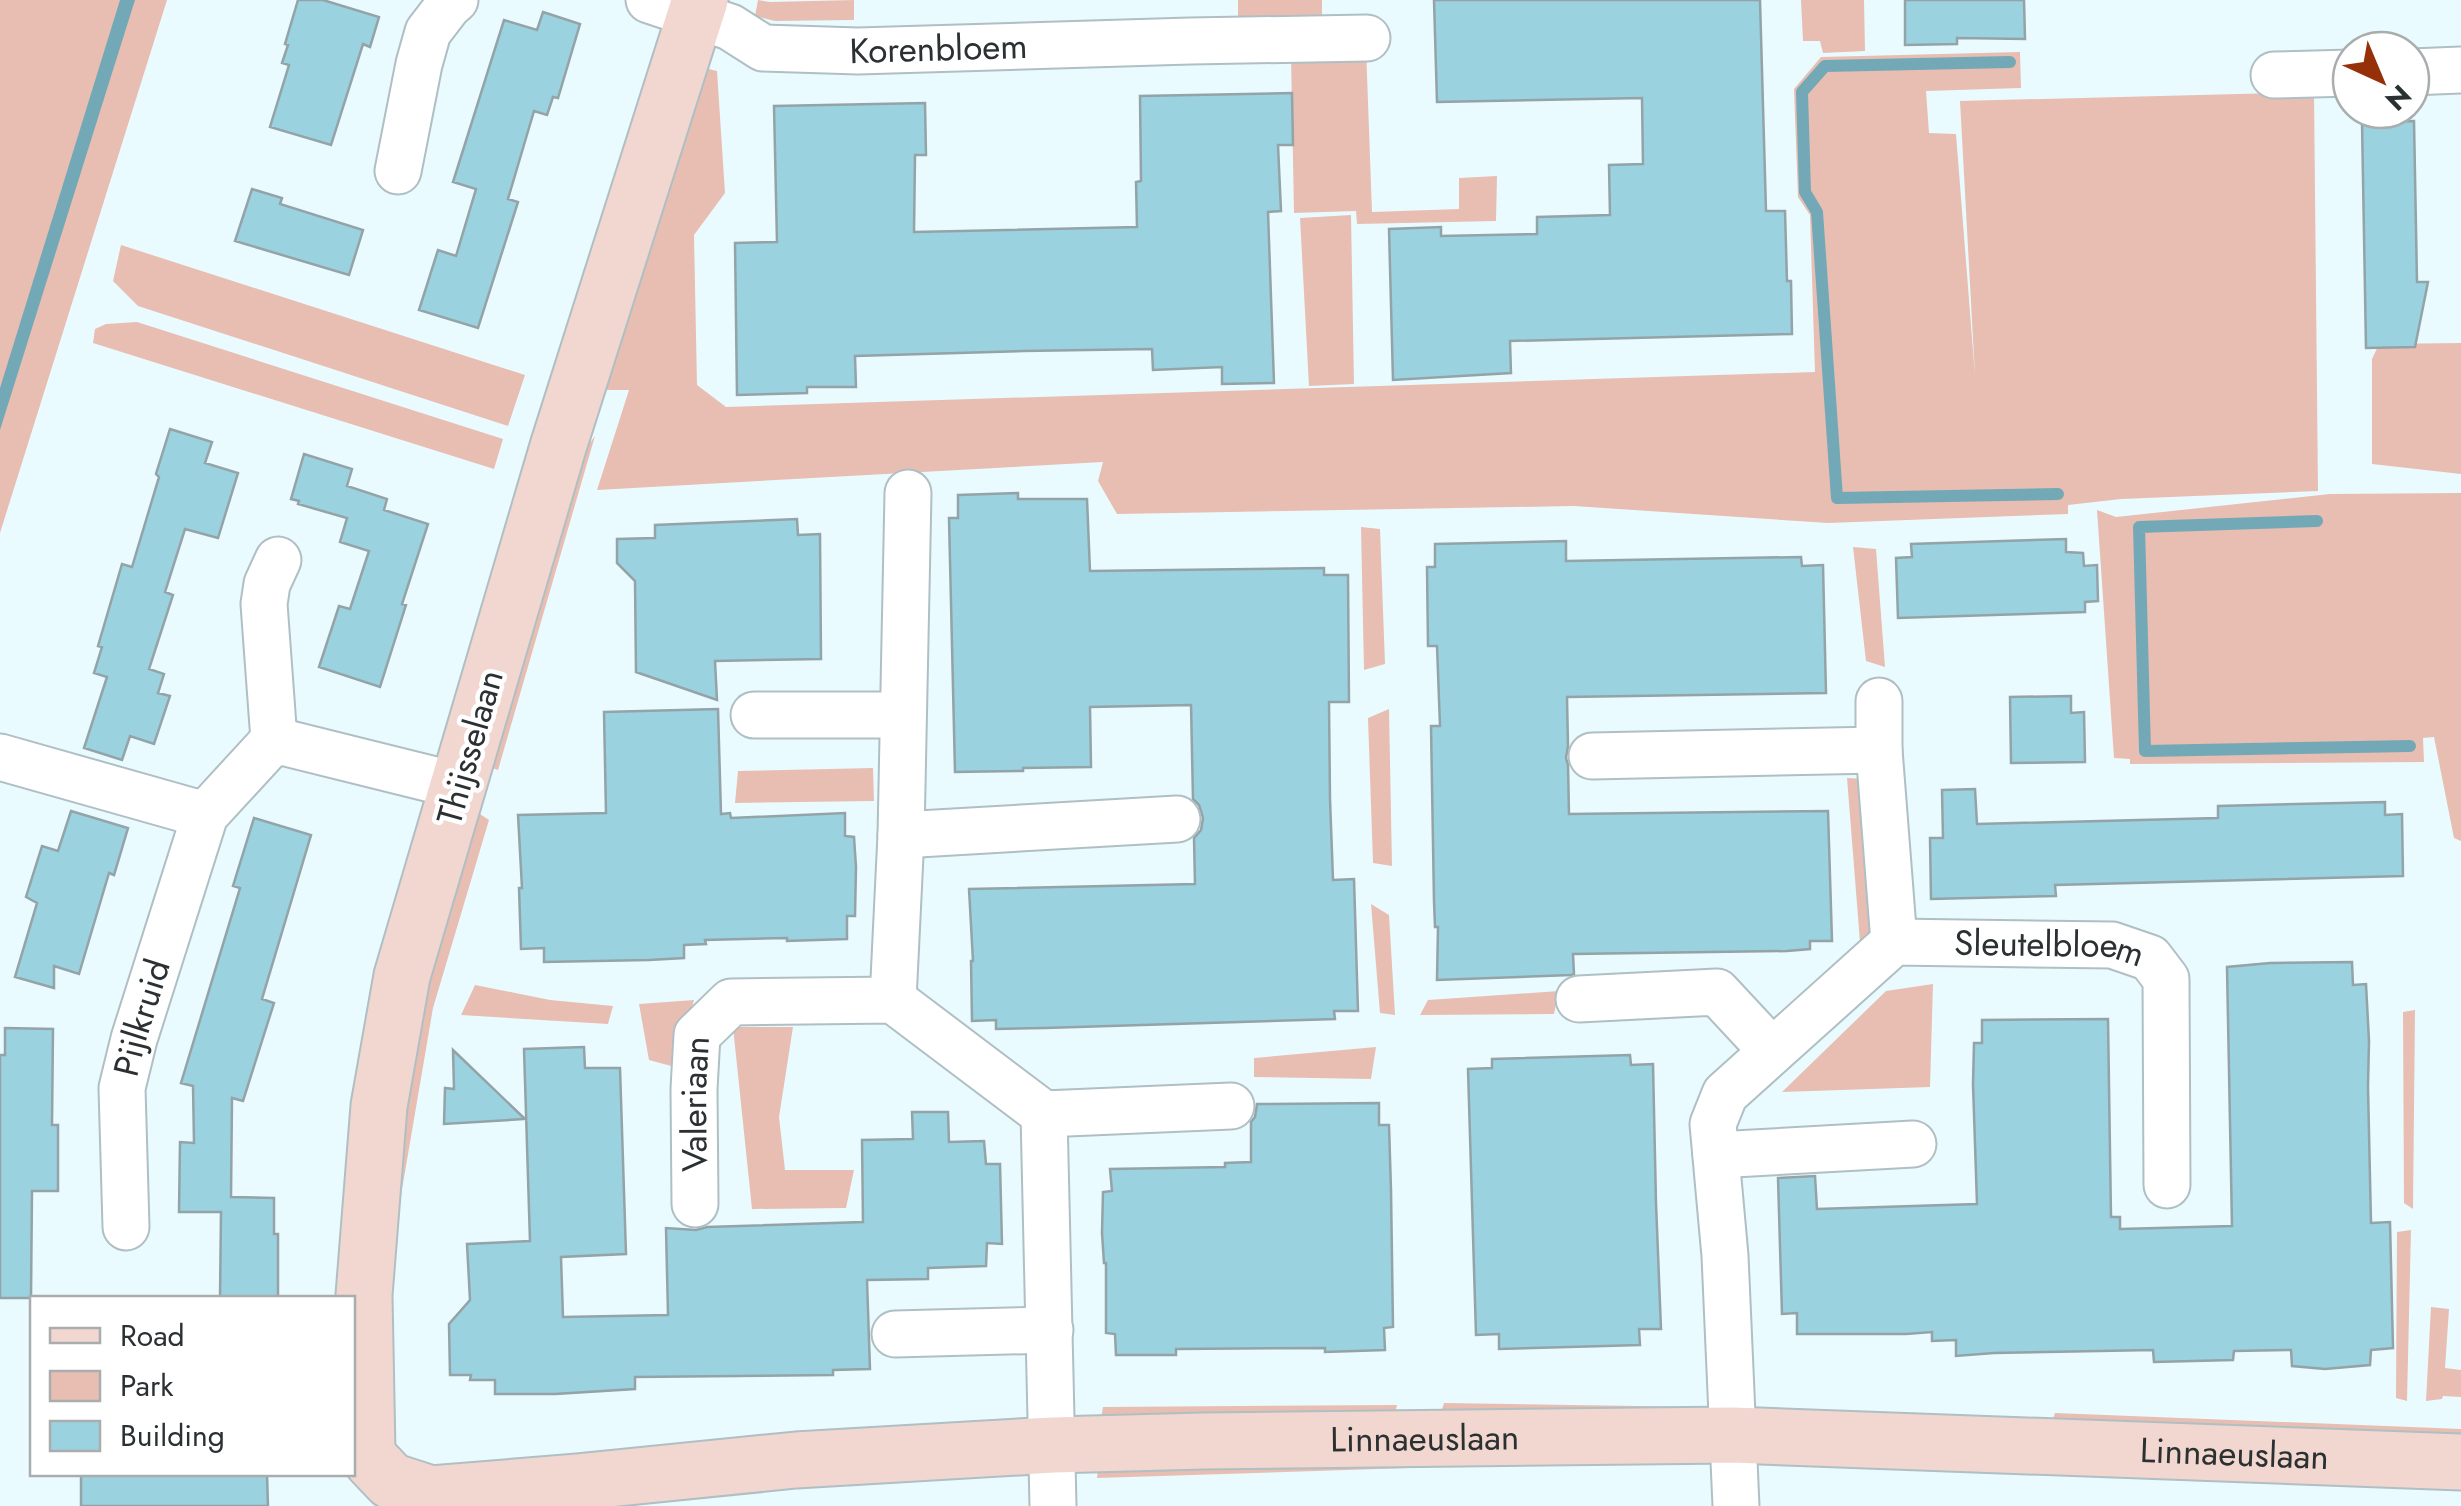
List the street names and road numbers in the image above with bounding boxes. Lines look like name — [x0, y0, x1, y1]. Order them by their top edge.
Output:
street label: Korenbloem — [849, 21, 1028, 76]
street label: Thijsselaan — [424, 664, 516, 830]
street label: Sleutelbloem — [1954, 918, 2151, 979]
street label: Pijlkruid — [101, 953, 183, 1081]
street label: Valeriaan — [669, 1035, 722, 1172]
street label: Linnaeuslaan — [1330, 1412, 1520, 1465]
street label: Linnaeuslaan — [2139, 1425, 2330, 1482]

